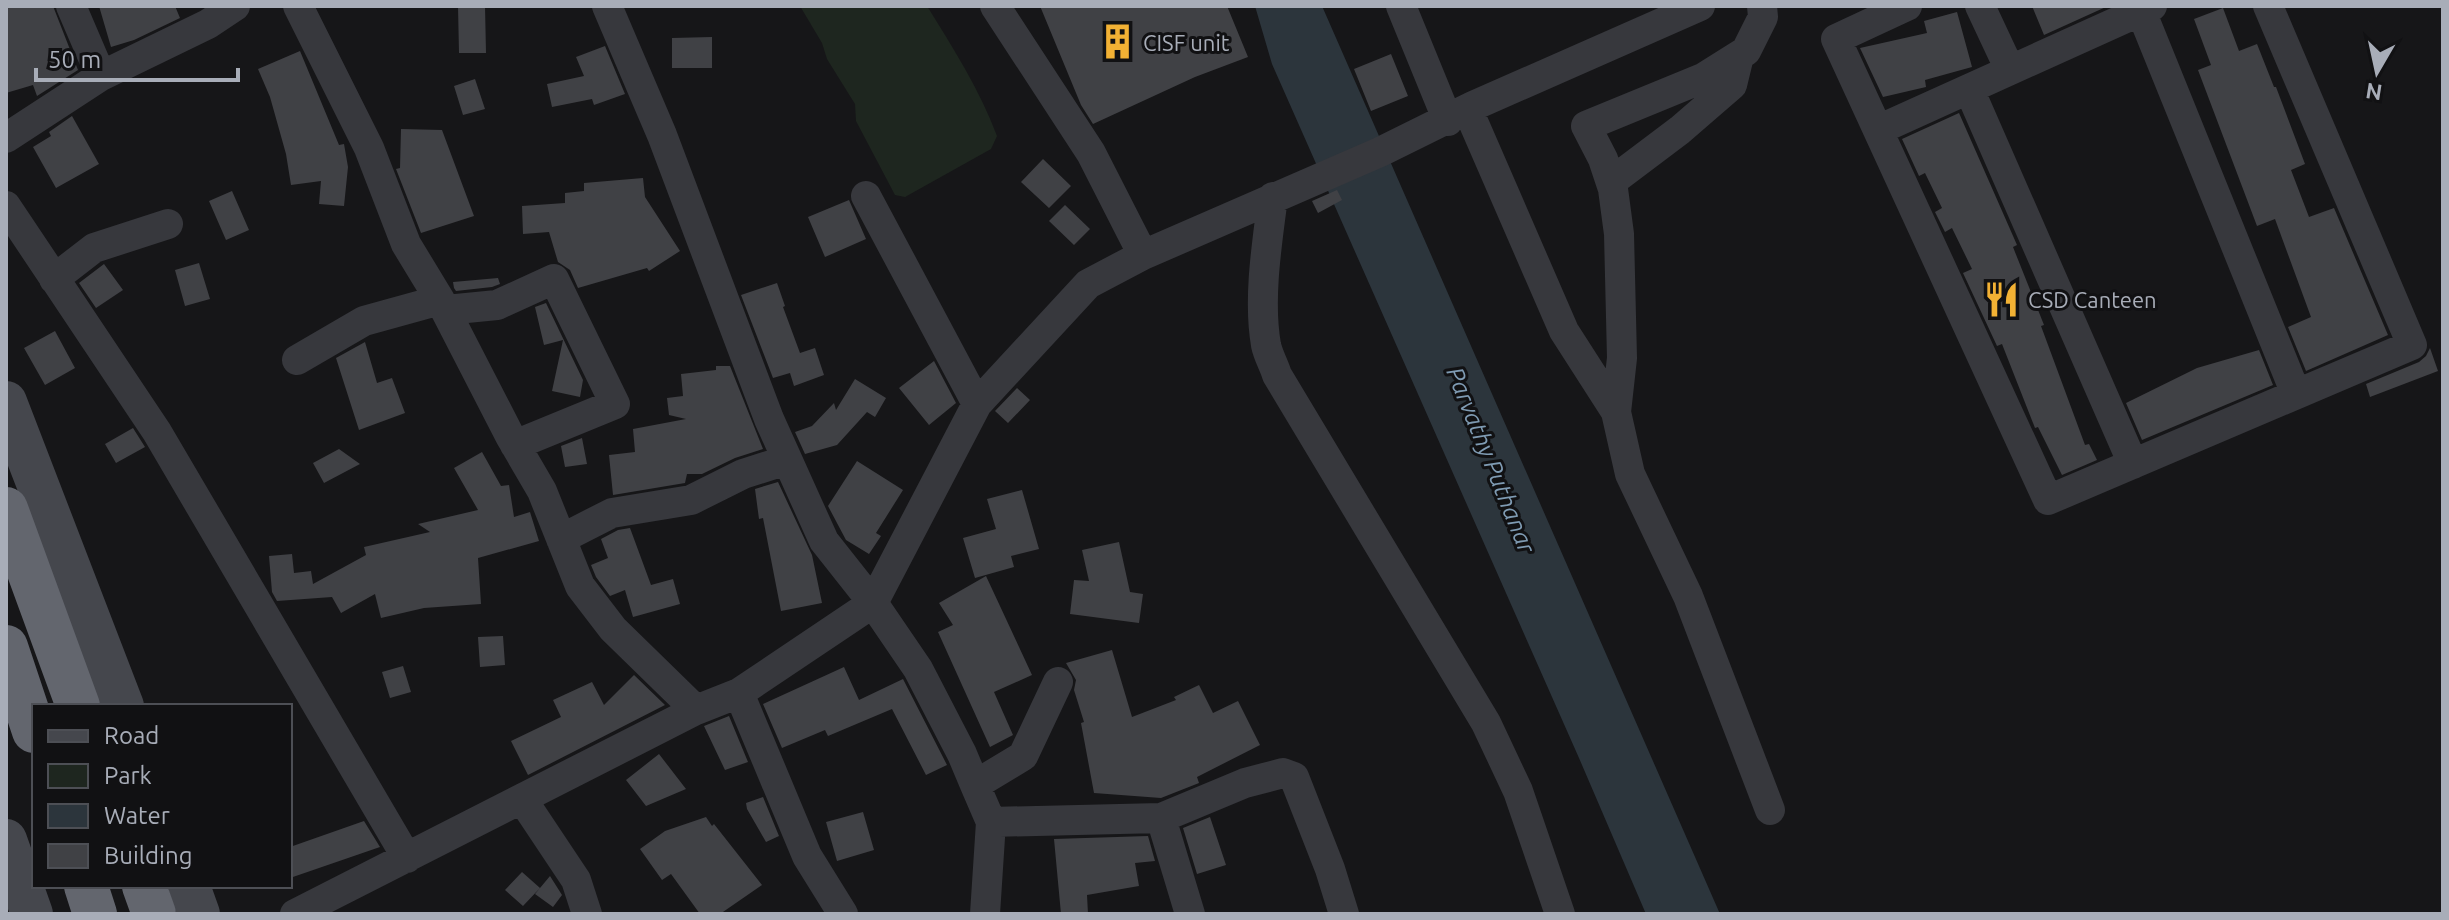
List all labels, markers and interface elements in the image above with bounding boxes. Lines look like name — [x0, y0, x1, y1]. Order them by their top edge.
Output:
building icon: CISF unit — [1098, 23, 1136, 61]
place label: CISF unit — [1143, 30, 1230, 55]
scale bar — [36, 32, 238, 82]
north arrow — [2337, 32, 2417, 112]
text: 50 m — [48, 46, 101, 73]
text: N — [2364, 79, 2384, 106]
restaurant icon: CSD Canteen — [1983, 280, 2021, 318]
place label: CSD Canteen — [2028, 287, 2157, 312]
water label: Parvathy Puthanar — [1441, 363, 1541, 558]
legend — [32, 704, 292, 888]
text: Road — [104, 722, 159, 749]
text: Park — [104, 762, 152, 789]
text: Water — [104, 802, 170, 829]
text: Building — [104, 842, 192, 869]

